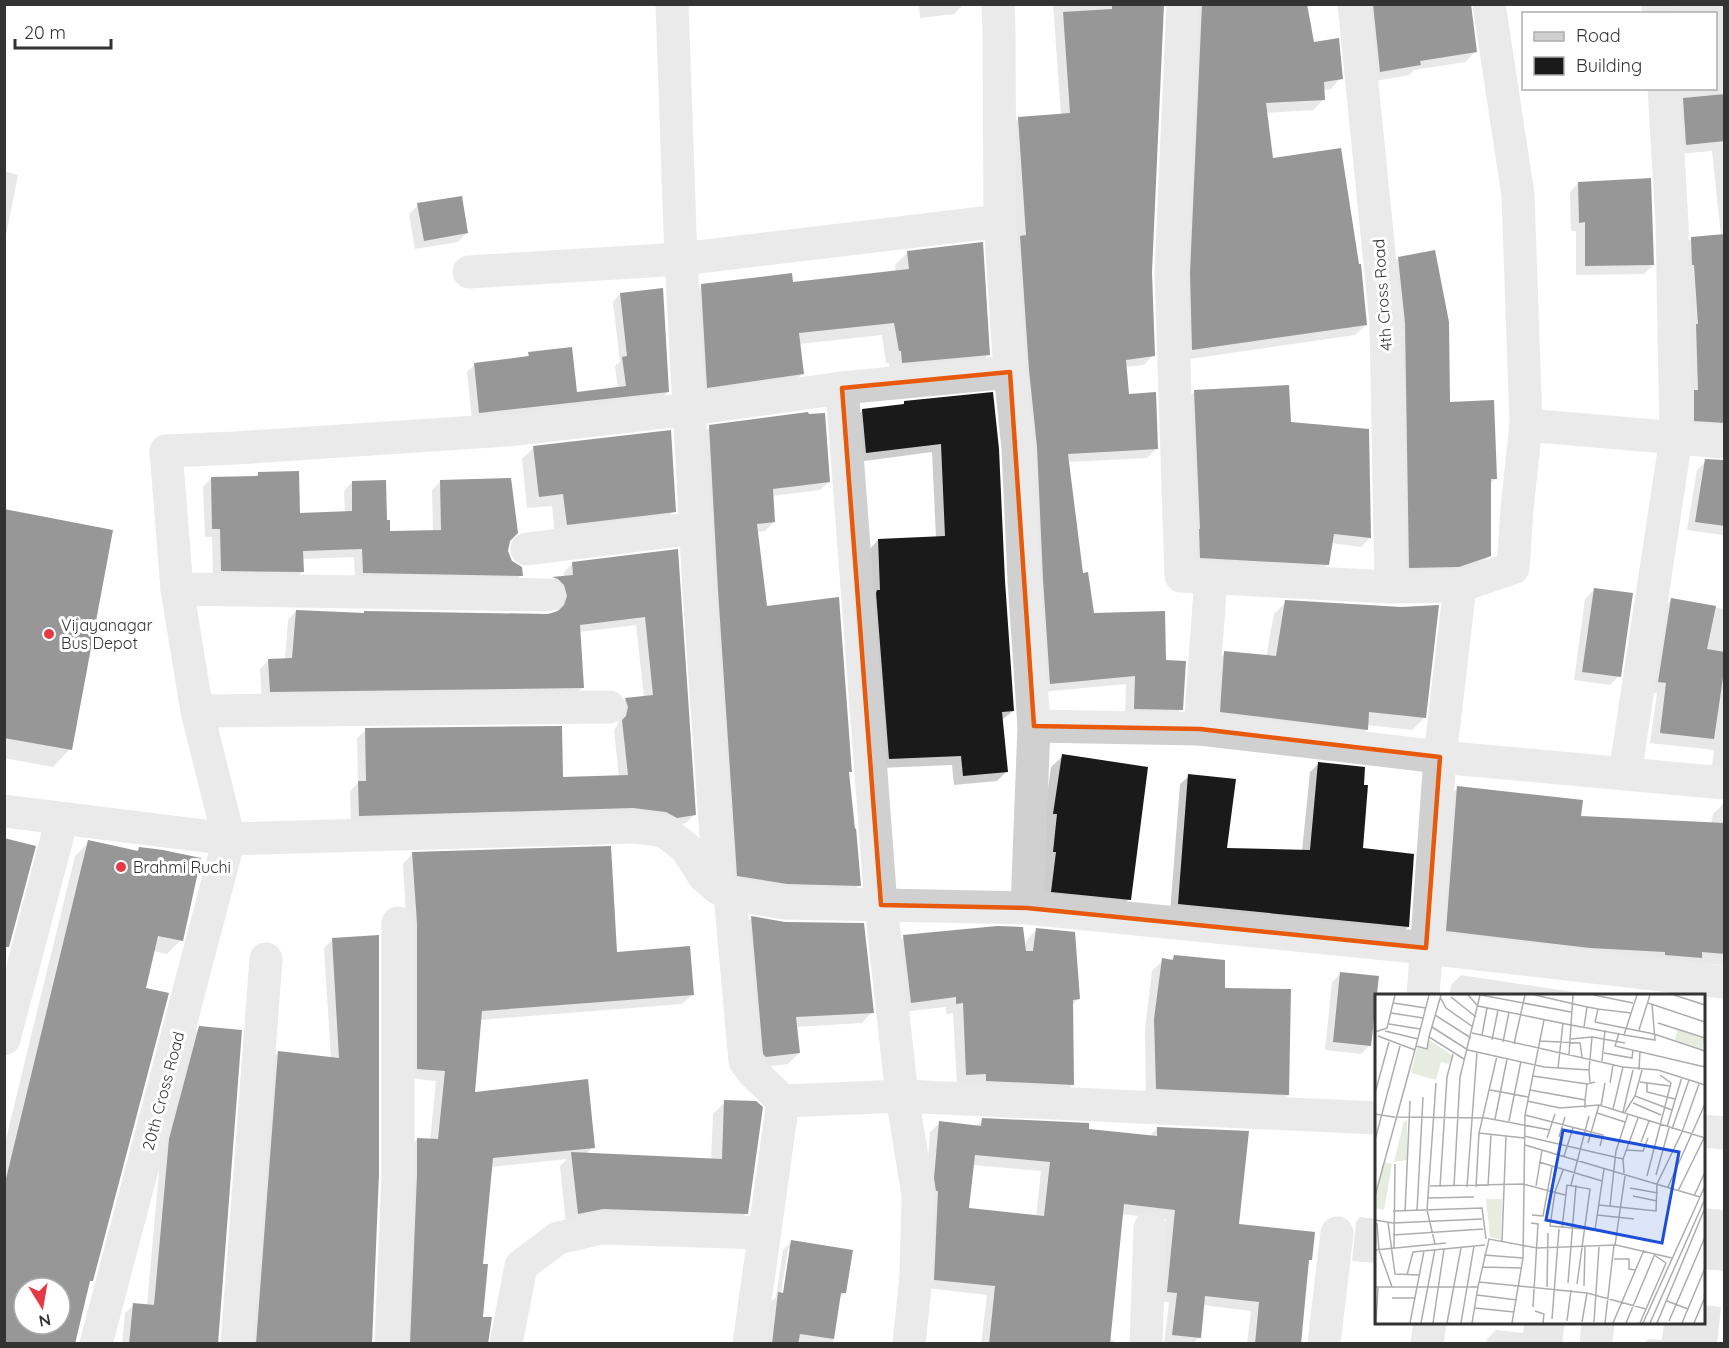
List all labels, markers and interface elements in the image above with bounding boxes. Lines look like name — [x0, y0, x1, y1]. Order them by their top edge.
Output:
scale bar — [15, 12, 111, 50]
legend — [1522, 12, 1717, 90]
text: 20 m — [24, 21, 66, 44]
text: Road — [1576, 24, 1621, 47]
text: Building — [1576, 54, 1642, 77]
street label: 4th Cross Road — [1368, 238, 1396, 352]
place label: Vijayanagar Bus Depot — [61, 615, 153, 653]
marker: Vijayanagar Bus Depot — [42, 627, 56, 641]
place label: Brahmi Ruchi — [133, 857, 231, 877]
marker: Brahmi Ruchi — [114, 860, 128, 874]
inset map — [1375, 994, 1705, 1324]
street label: 20th Cross Road — [138, 1029, 188, 1153]
north arrow — [12, 1276, 72, 1336]
text: N — [37, 1310, 53, 1332]

